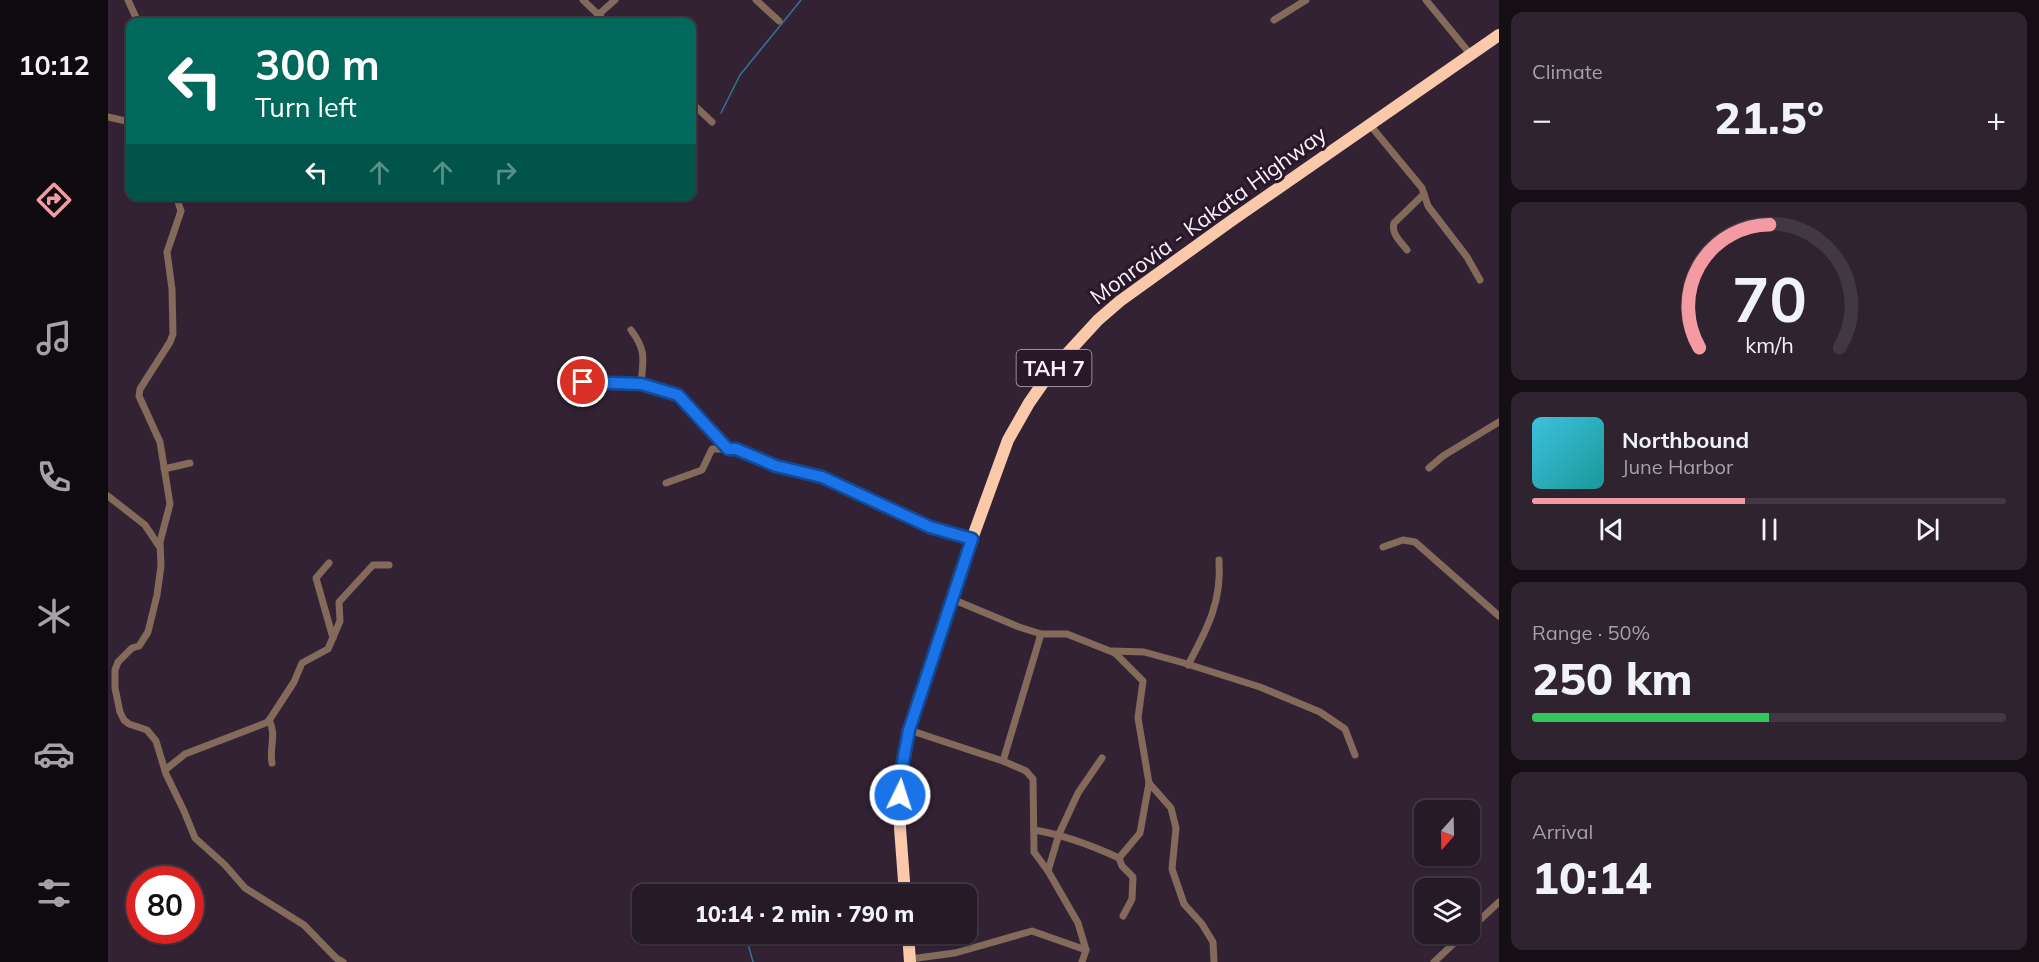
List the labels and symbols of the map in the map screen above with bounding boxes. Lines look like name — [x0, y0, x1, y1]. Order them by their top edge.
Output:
street label: Monrovia - Kakata Highway — [1084, 120, 1332, 310]
road number: TAH 7 — [1016, 350, 1092, 386]
pin — [557, 356, 608, 407]
position arrow — [868, 763, 932, 827]
north arrow — [1414, 800, 1480, 866]
speed limit sign: 80 — [126, 866, 204, 944]

